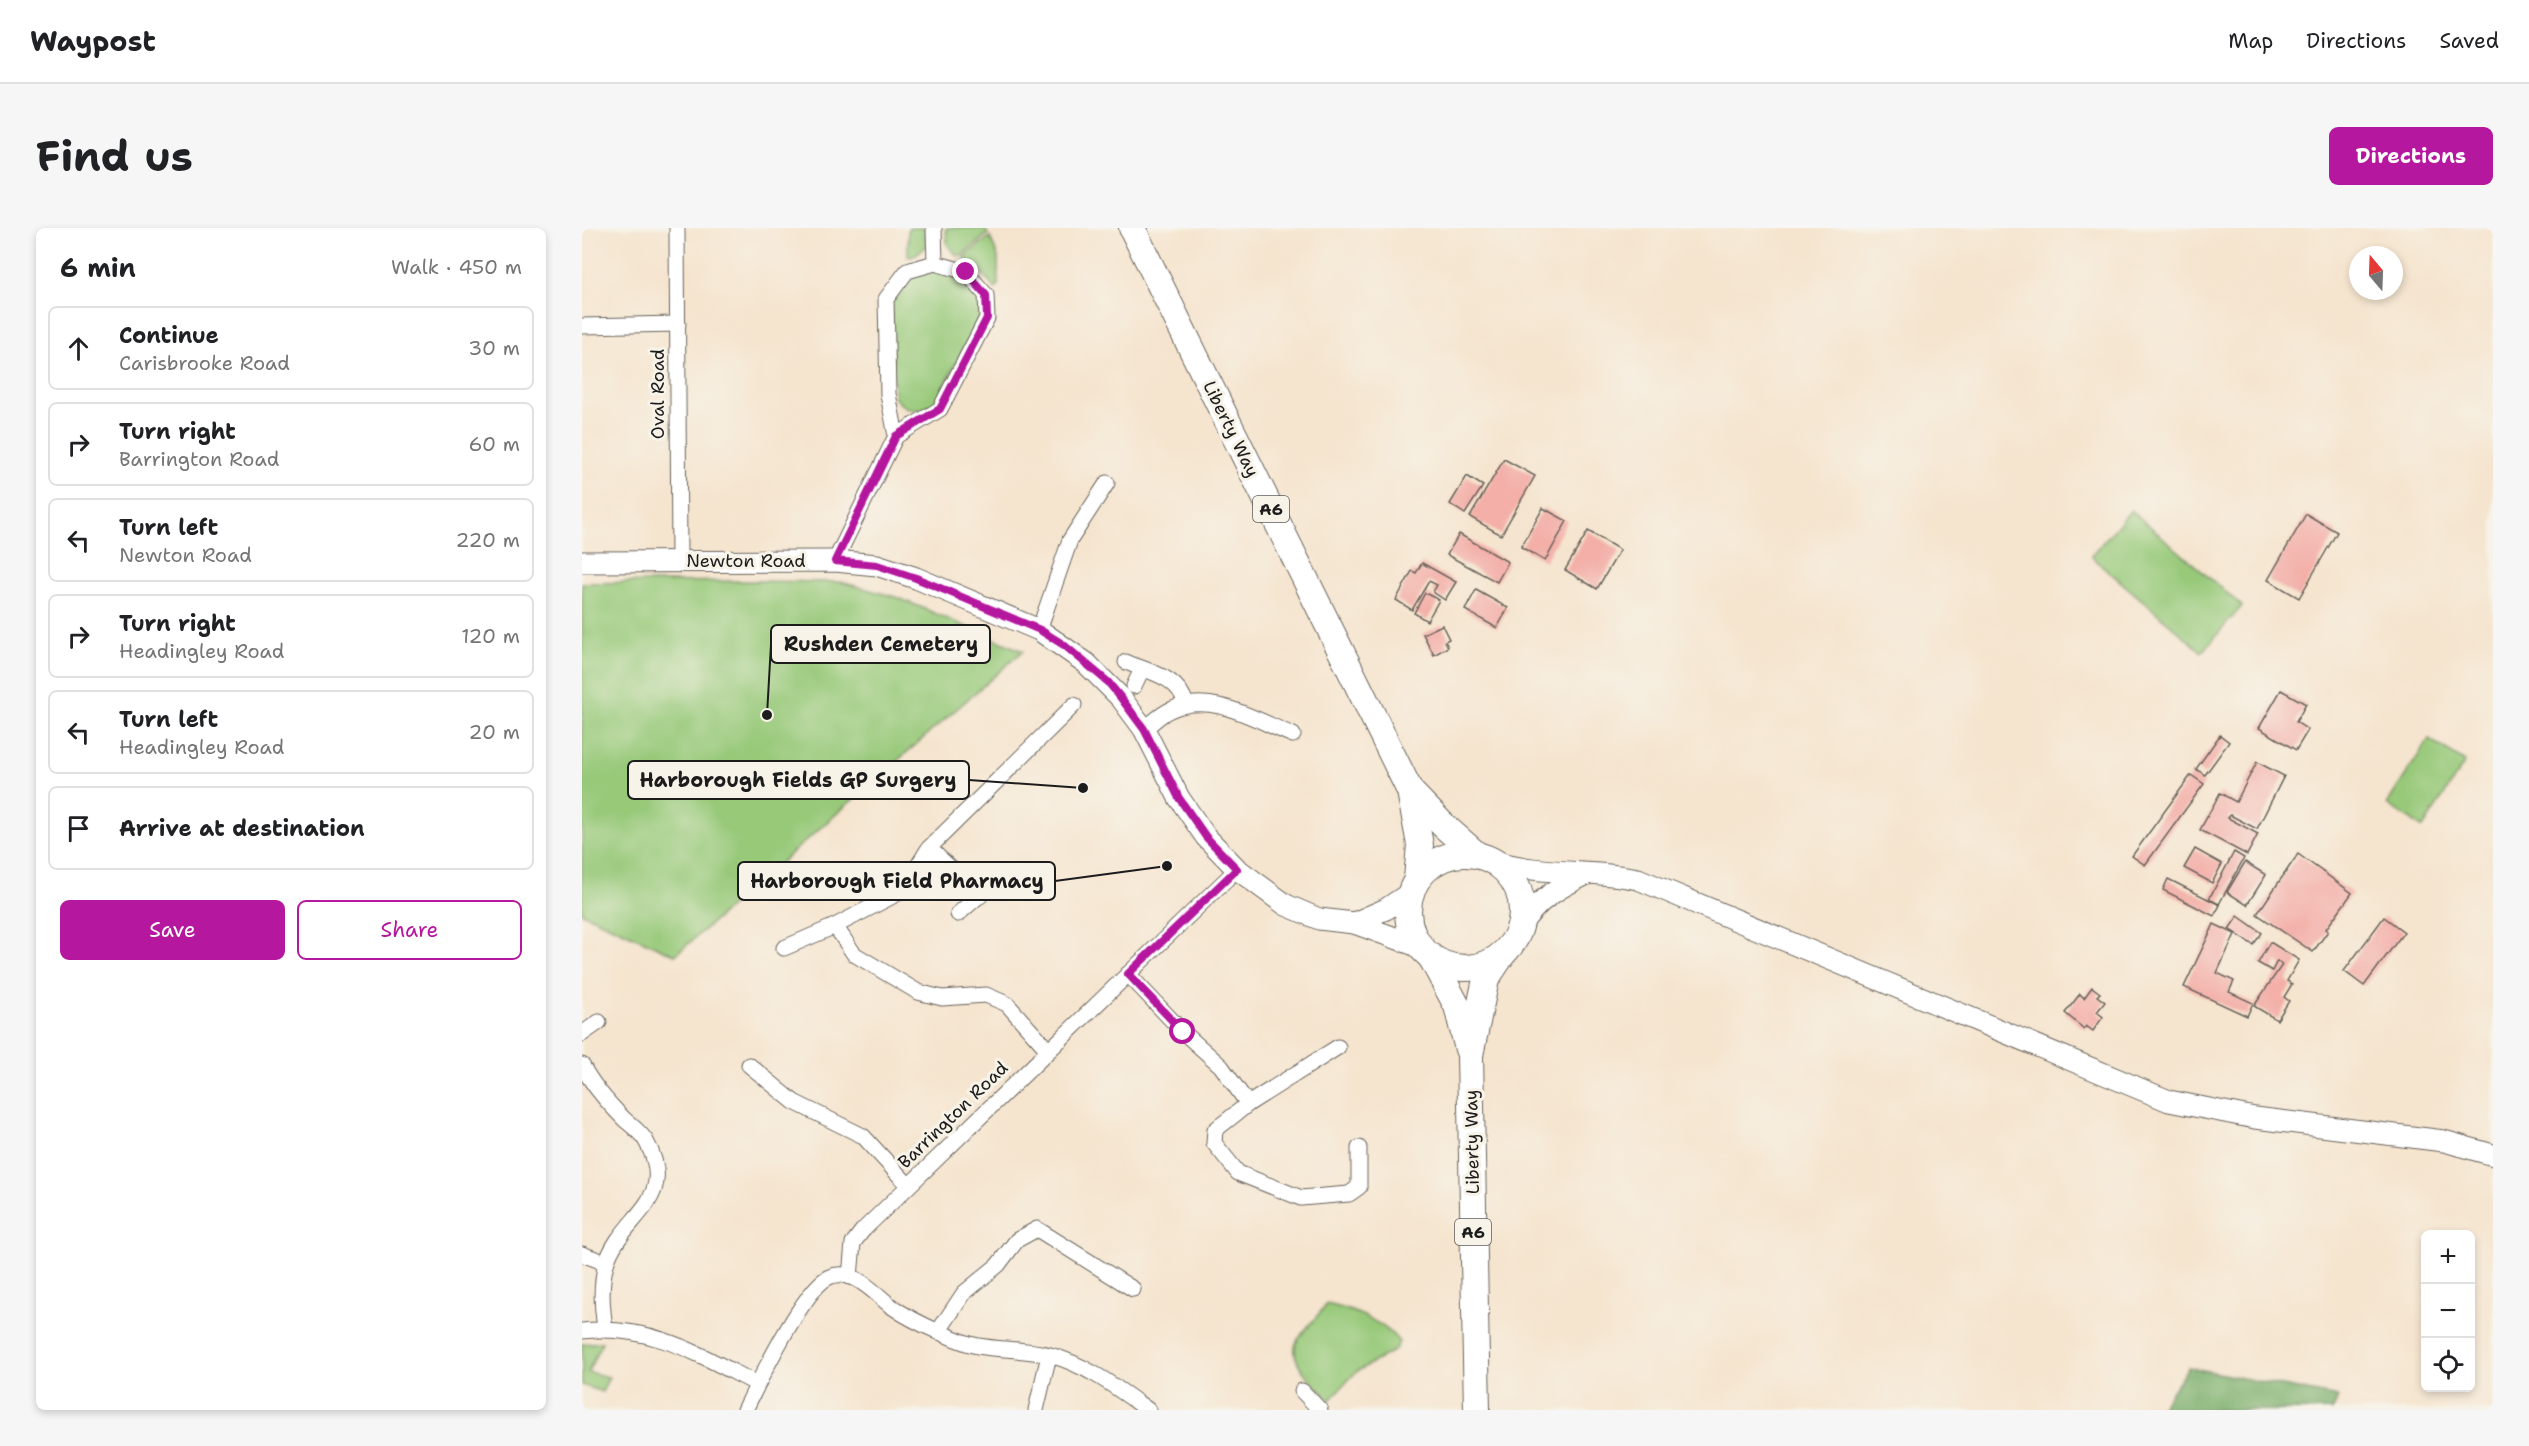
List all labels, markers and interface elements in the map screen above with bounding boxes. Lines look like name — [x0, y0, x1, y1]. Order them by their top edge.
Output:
text: Waypost — [30, 22, 156, 60]
text: Map — [2228, 27, 2273, 55]
text: Directions — [2306, 27, 2406, 55]
text: Saved — [2439, 27, 2499, 55]
button: Directions — [2329, 127, 2493, 185]
text: Find us — [36, 128, 193, 184]
north arrow — [2349, 246, 2403, 300]
text: 6 min — [60, 250, 136, 285]
text: Walk · 450 m — [391, 254, 522, 280]
route end — [952, 258, 978, 284]
text: Continue — [119, 321, 219, 350]
icon: ahead — [62, 332, 95, 365]
text: 30 m — [468, 335, 520, 361]
street label: Oval Road — [646, 349, 670, 439]
text: Carisbrooke Road — [119, 350, 290, 376]
street label: Liberty Way — [1197, 377, 1265, 481]
text: Turn right — [119, 417, 236, 446]
icon: right — [62, 428, 95, 461]
text: 60 m — [468, 431, 520, 457]
text: Barrington Road — [119, 446, 279, 472]
road number: A6 — [1253, 496, 1289, 522]
text: Turn left — [119, 513, 218, 542]
icon: left — [62, 524, 95, 557]
text: 220 m — [456, 527, 520, 553]
text: Newton Road — [119, 542, 252, 568]
street label: Newton Road — [686, 549, 806, 573]
text: Turn right — [119, 609, 236, 638]
icon: right — [62, 620, 95, 653]
text: 120 m — [461, 623, 520, 649]
callout: Rushden Cemetery — [771, 625, 990, 663]
text: Rushden Cemetery — [784, 631, 978, 657]
text: Headingley Road — [119, 638, 285, 664]
text: Turn left — [119, 705, 218, 734]
icon: left — [62, 716, 95, 749]
text: 20 m — [469, 719, 520, 745]
text: Headingley Road — [119, 734, 285, 760]
callout: Harborough Fields GP Surgery — [628, 761, 969, 799]
text: Harborough Fields GP Surgery — [639, 767, 957, 793]
icon: arrive — [62, 812, 95, 845]
text: Arrive at destination — [119, 814, 365, 843]
callout: Harborough Field Pharmacy — [738, 862, 1055, 900]
text: Harborough Field Pharmacy — [750, 868, 1044, 894]
button: Save — [60, 900, 285, 960]
button: Share — [297, 900, 522, 960]
route start — [1169, 1018, 1195, 1044]
street label: Barrington Road — [893, 1056, 1013, 1174]
street label: Liberty Way — [1459, 1090, 1485, 1194]
road number: A6 — [1455, 1219, 1491, 1245]
map controls — [2421, 1230, 2475, 1392]
button: + — [2421, 1230, 2475, 1284]
button: − — [2421, 1284, 2475, 1338]
button: locate — [2421, 1338, 2475, 1392]

